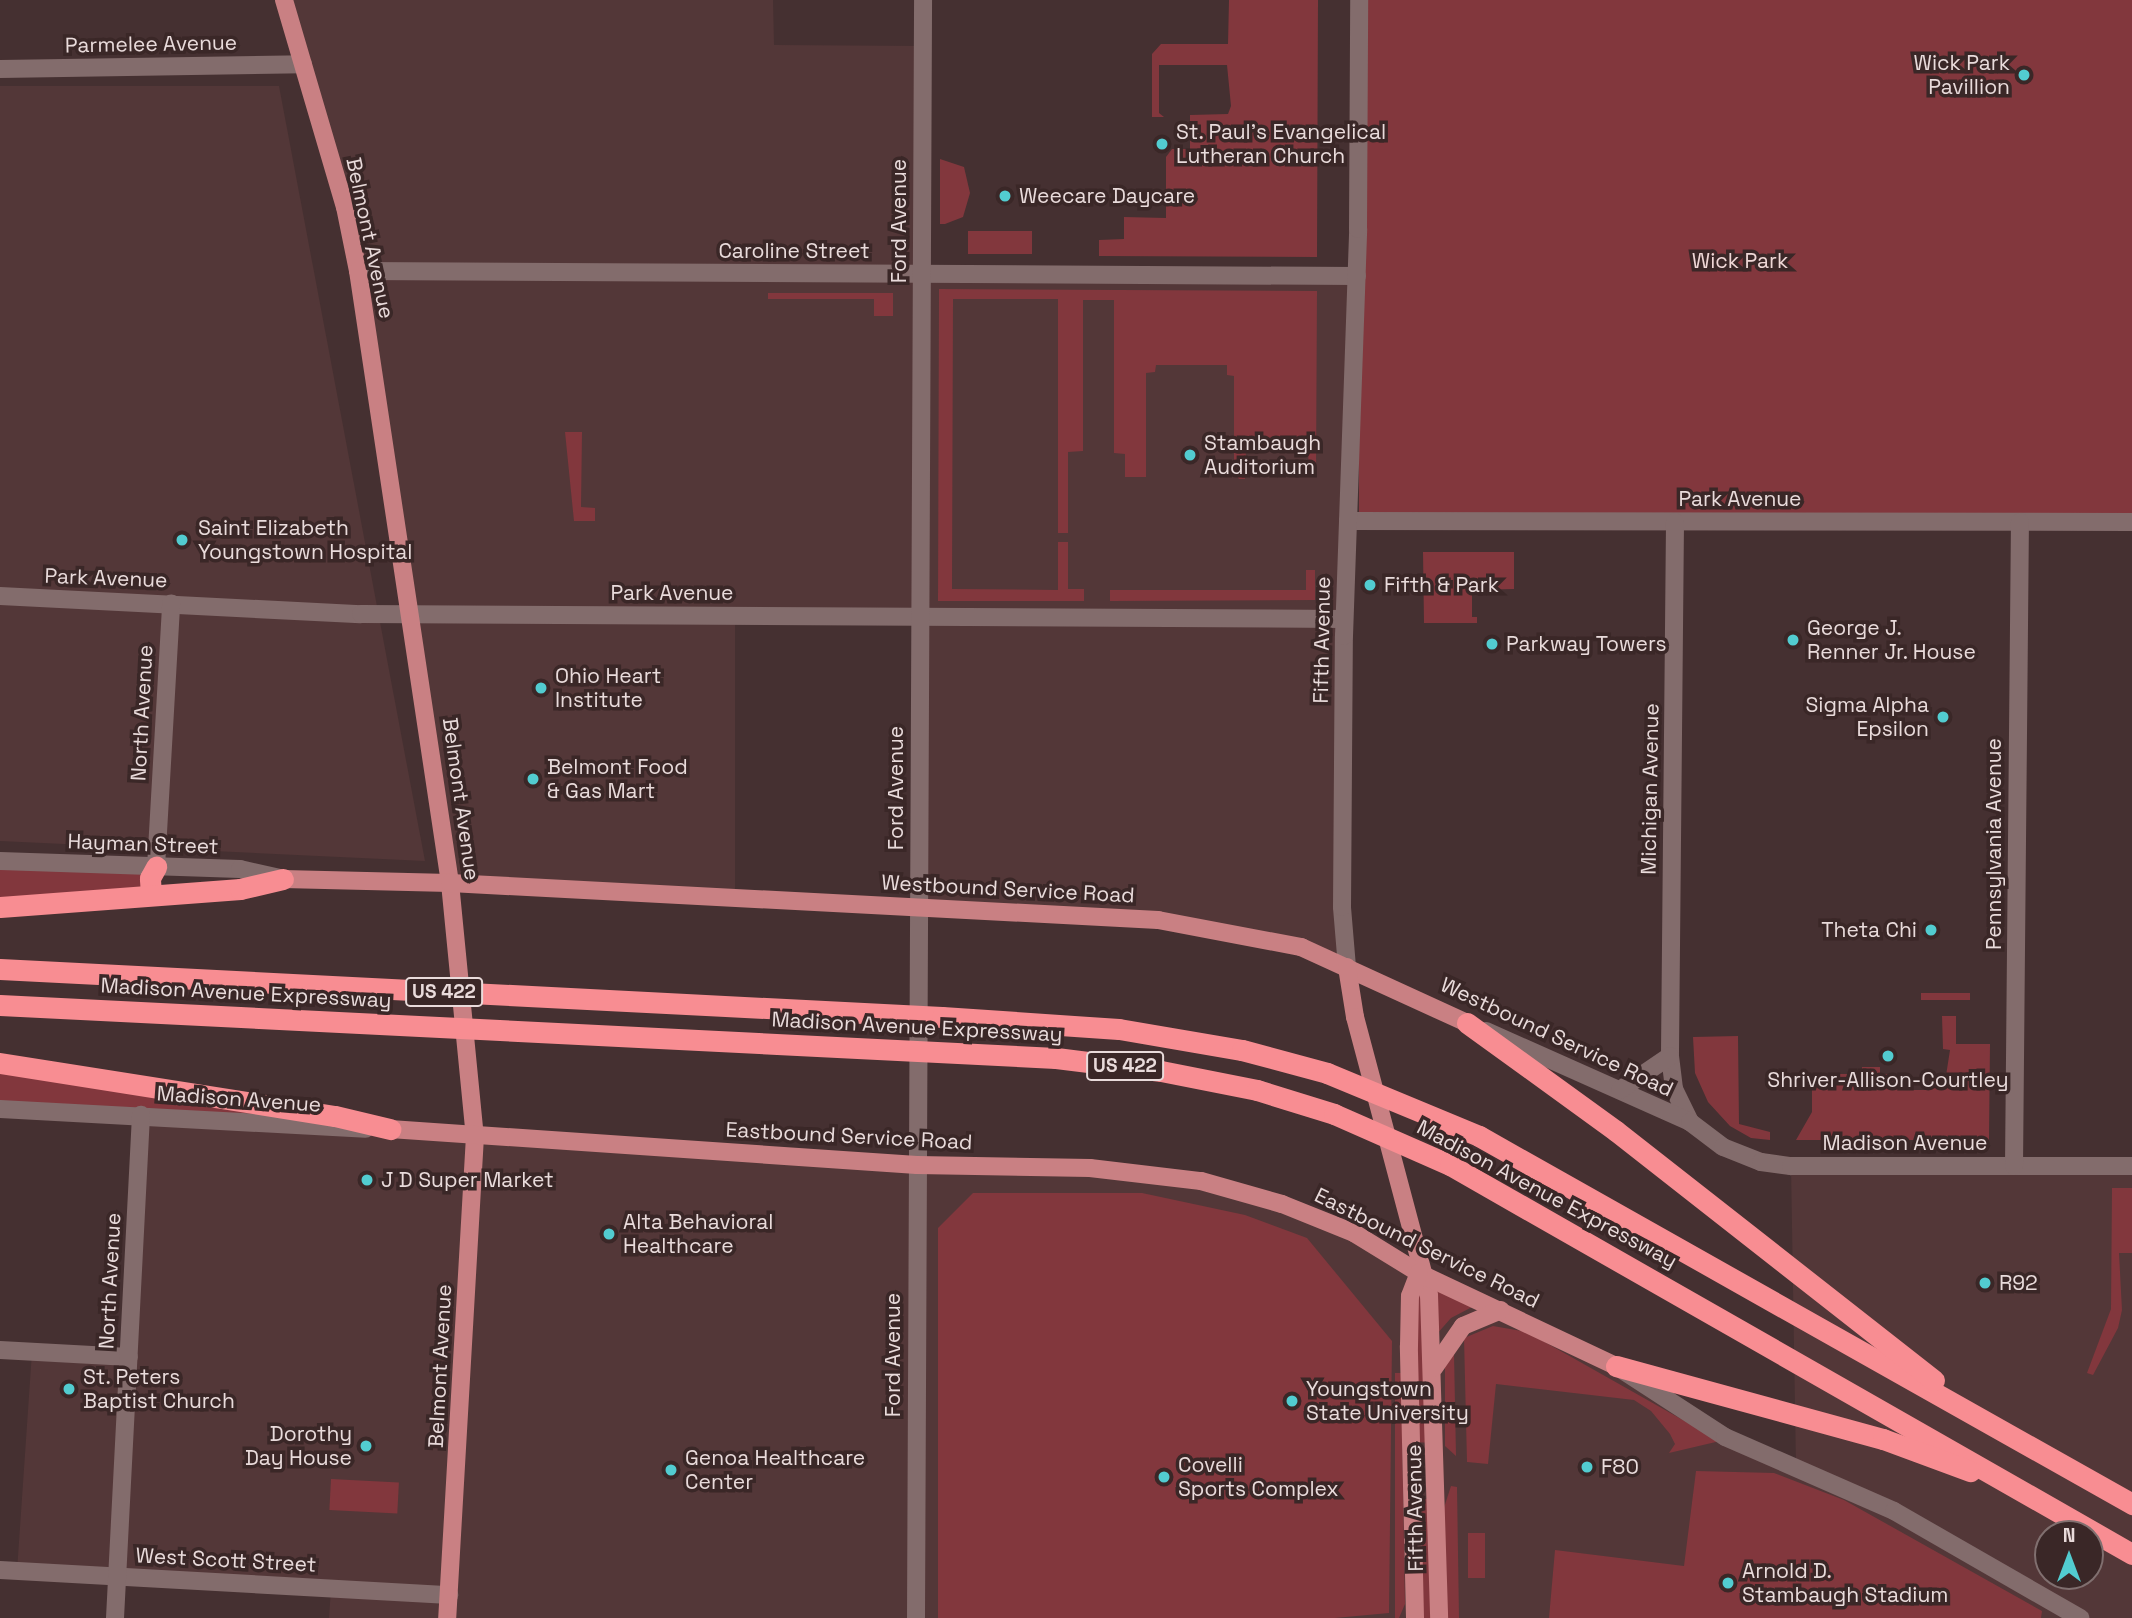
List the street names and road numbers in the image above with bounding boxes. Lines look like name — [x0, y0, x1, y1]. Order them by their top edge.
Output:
street label: Parmelee Avenue — [65, 30, 237, 58]
street label: Belmont Avenue — [341, 155, 399, 321]
street label: Ford Avenue — [886, 159, 912, 283]
street label: Caroline Street — [718, 238, 870, 264]
street label: Park Avenue — [1678, 486, 1802, 512]
street label: Park Avenue — [44, 563, 168, 593]
street label: Fifth Avenue — [1308, 576, 1336, 704]
street label: Park Avenue — [610, 580, 734, 606]
street label: North Avenue — [126, 644, 158, 782]
street label: Michigan Avenue — [1636, 703, 1664, 875]
street label: Belmont Avenue — [437, 716, 485, 882]
street label: Ford Avenue — [883, 726, 909, 850]
street label: Pennsylvania Avenue — [1981, 738, 2007, 950]
street label: Hayman Street — [67, 829, 219, 859]
street label: Westbound Service Road — [881, 870, 1135, 908]
street label: Westbound Service Road — [1437, 972, 1677, 1102]
street label: Madison Avenue Expressway — [100, 973, 392, 1013]
road number: US 422 — [404, 976, 484, 1008]
street label: Madison Avenue Expressway — [771, 1007, 1063, 1047]
road number: US 422 — [1085, 1050, 1165, 1082]
street label: Madison Avenue — [156, 1081, 322, 1117]
street label: Madison Avenue Expressway — [1412, 1114, 1682, 1274]
street label: Eastbound Service Road — [725, 1117, 973, 1155]
street label: Madison Avenue — [1822, 1130, 1988, 1156]
street label: Eastbound Service Road — [1310, 1183, 1544, 1313]
street label: North Avenue — [94, 1212, 126, 1350]
street label: Belmont Avenue — [423, 1283, 457, 1449]
street label: Ford Avenue — [880, 1293, 906, 1417]
street label: Fifth Avenue — [1401, 1444, 1429, 1572]
street label: West Scott Street — [135, 1543, 317, 1577]

